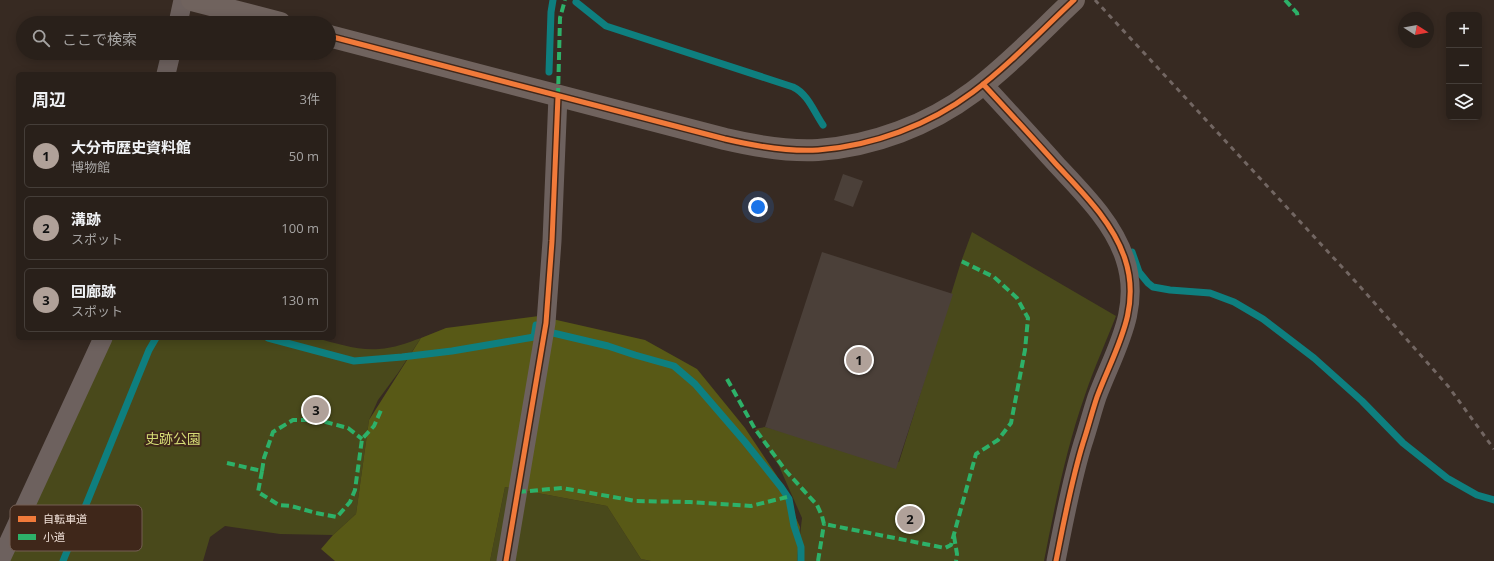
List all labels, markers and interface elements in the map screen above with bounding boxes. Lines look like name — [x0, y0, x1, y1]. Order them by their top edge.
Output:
north arrow — [1398, 12, 1434, 48]
map controls — [1446, 12, 1482, 120]
button: + — [1446, 12, 1482, 48]
search box — [16, 16, 336, 60]
icon: search — [30, 27, 52, 49]
text: ここで検索 — [62, 29, 137, 49]
button: − — [1446, 48, 1482, 84]
button: layers — [1446, 84, 1482, 120]
text: 周辺 — [32, 88, 66, 111]
text: 3件 — [300, 90, 320, 108]
text: 大分市歴史資料館 — [71, 137, 191, 157]
text: 1 — [42, 147, 50, 165]
text: 50 m — [289, 147, 319, 165]
text: 博物館 — [71, 158, 110, 176]
your location — [748, 197, 768, 217]
text: 溝跡 — [71, 209, 101, 229]
text: 2 — [42, 219, 50, 237]
text: 100 m — [281, 219, 319, 237]
text: スポット — [71, 230, 123, 248]
text: 回廊跡 — [71, 281, 116, 301]
text: 3 — [42, 291, 50, 309]
text: 130 m — [281, 291, 319, 309]
text: スポット — [71, 302, 123, 320]
pin: 1 — [846, 345, 872, 375]
pin: 3 — [303, 395, 329, 425]
park label: 史跡公園 — [145, 429, 201, 448]
pin: 2 — [897, 504, 923, 534]
legend — [10, 505, 142, 551]
text: 自転車道 — [43, 511, 87, 526]
text: 小道 — [43, 529, 65, 544]

